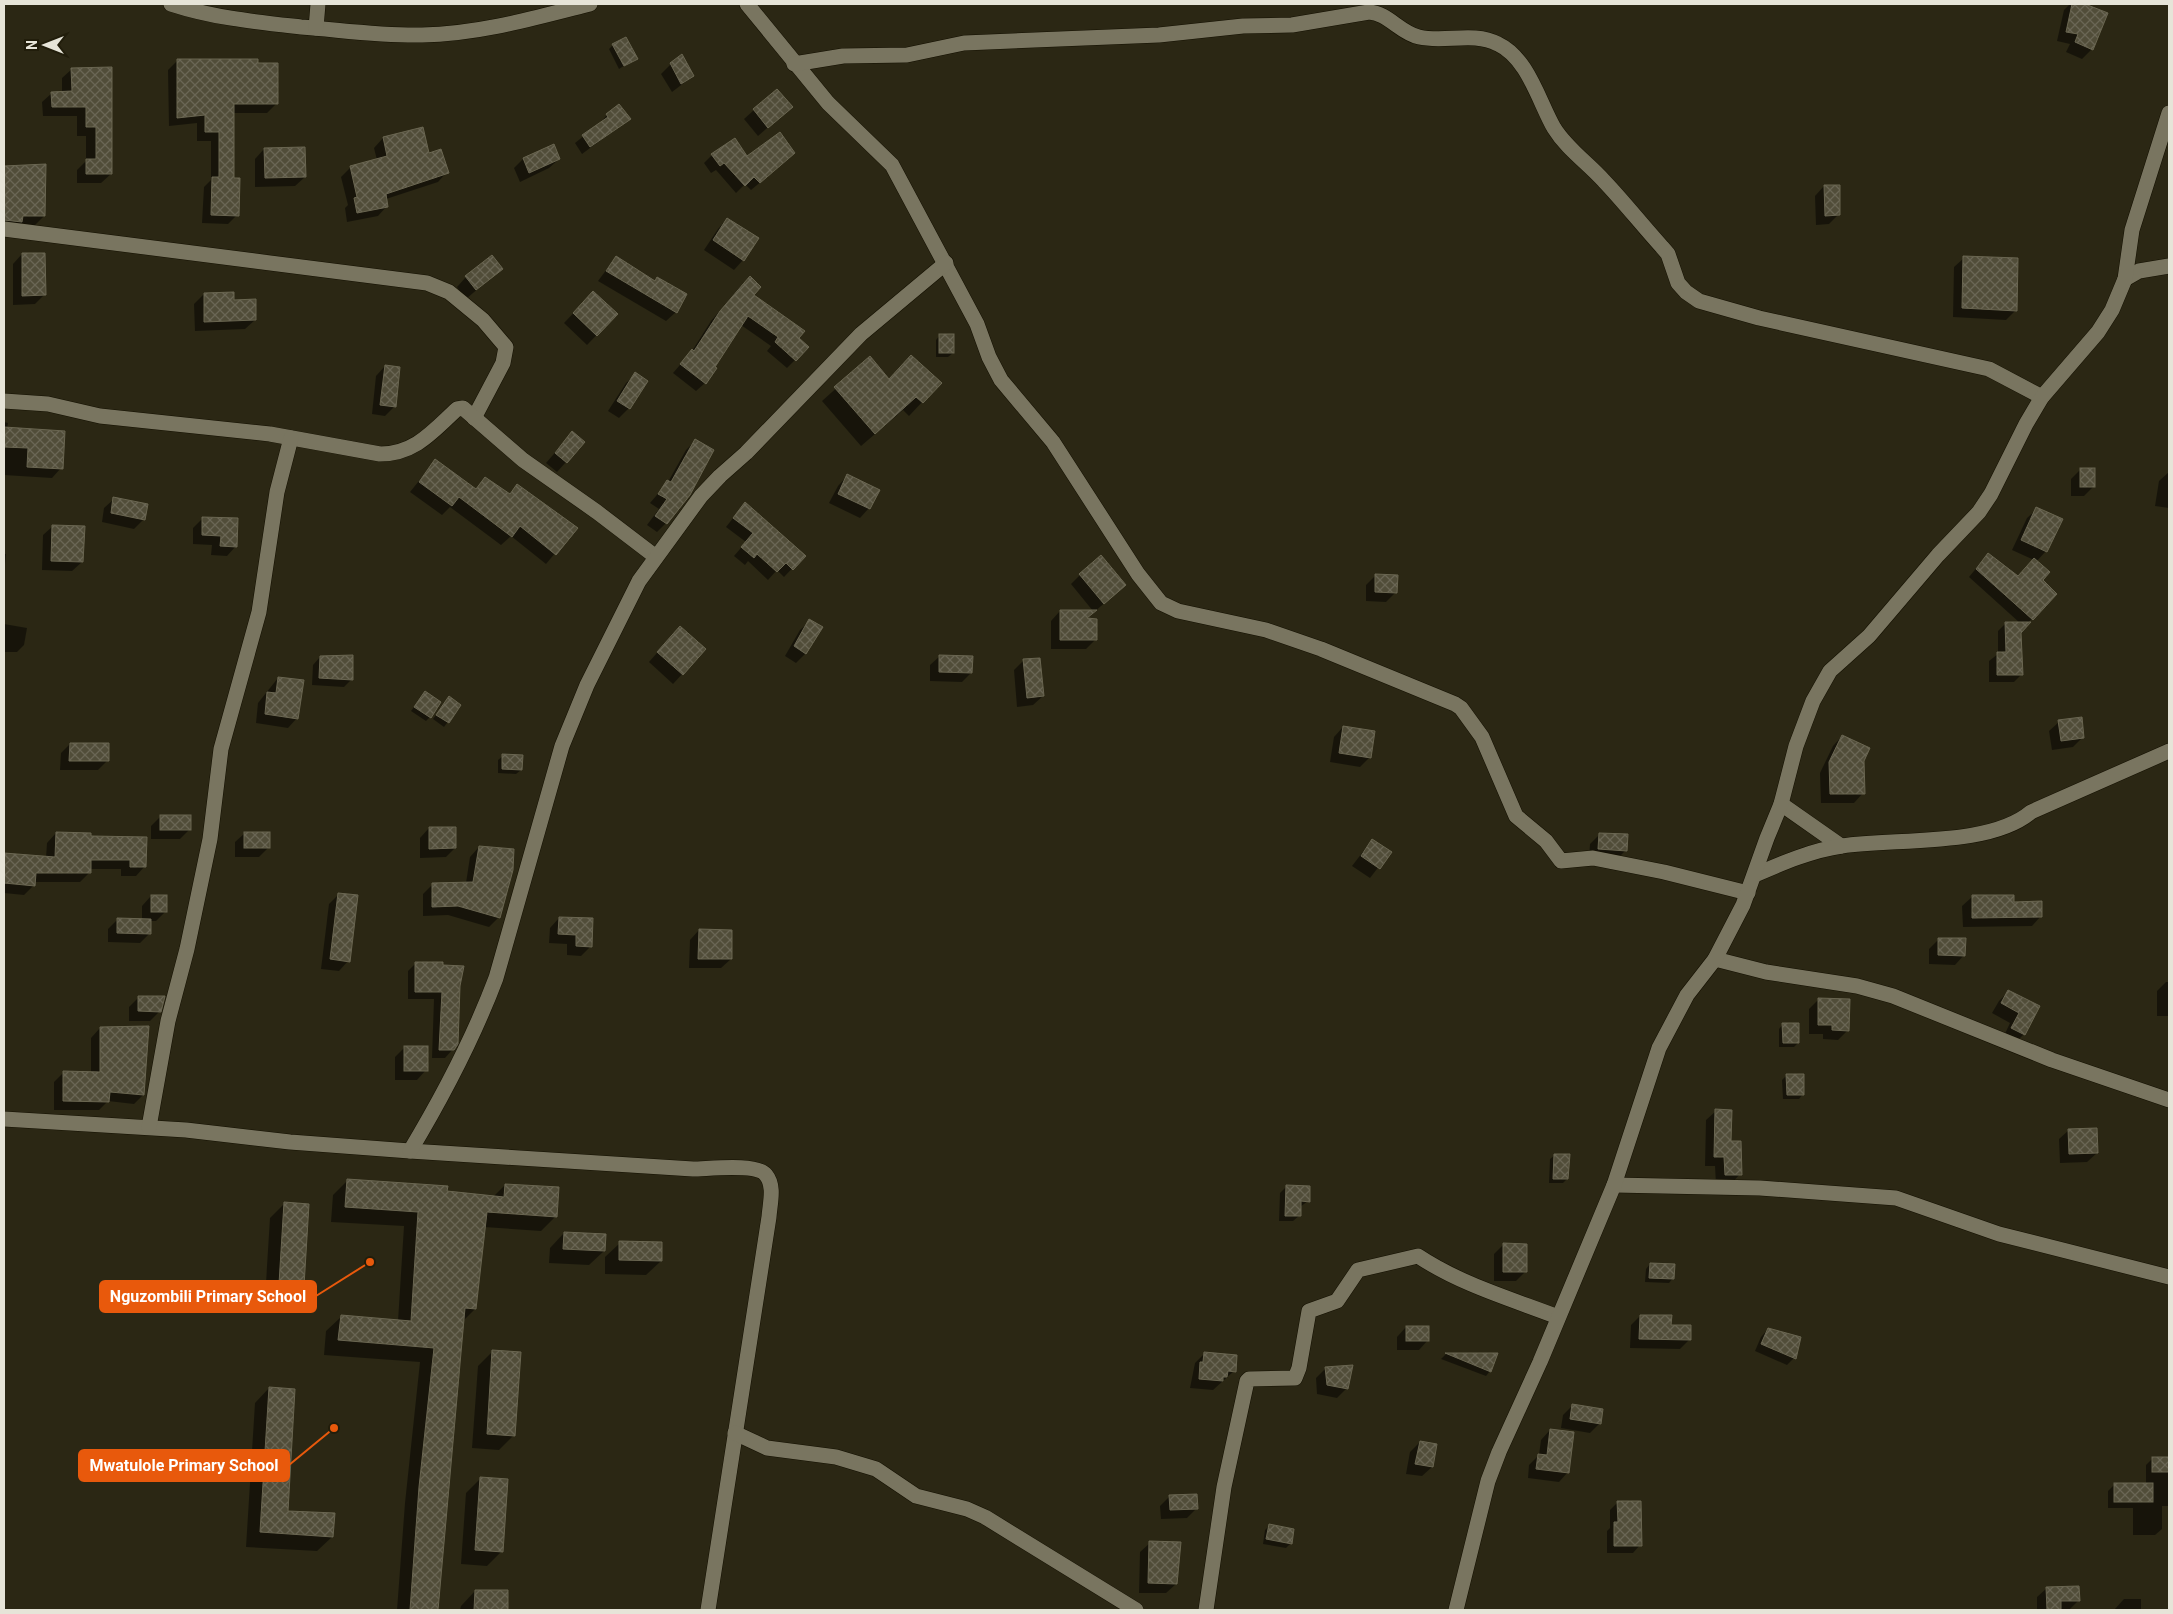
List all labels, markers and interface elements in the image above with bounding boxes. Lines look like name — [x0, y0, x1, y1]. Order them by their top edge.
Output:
north arrow — [20, 20, 70, 70]
text: N — [24, 40, 40, 50]
callout: Nguzombili Primary School — [100, 1281, 316, 1312]
text: Nguzombili Primary School — [110, 1287, 306, 1306]
callout: Mwatulole Primary School — [79, 1450, 289, 1481]
text: Mwatulole Primary School — [89, 1456, 279, 1475]

